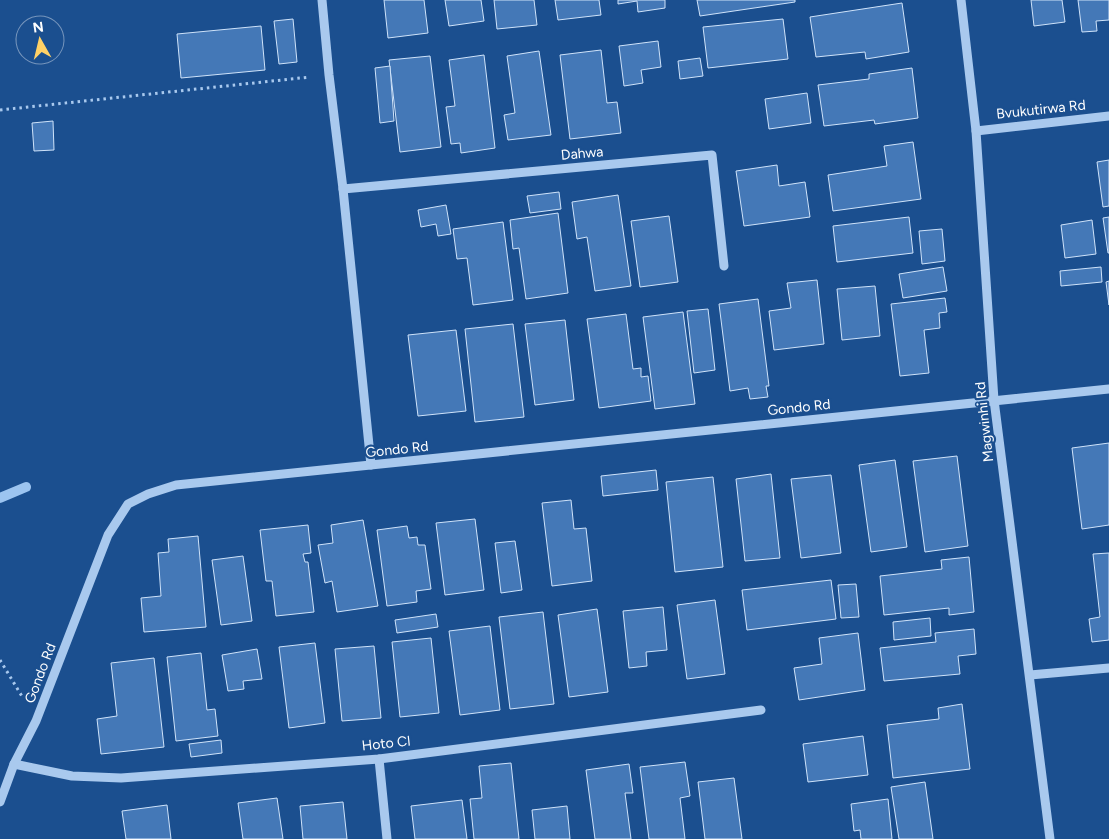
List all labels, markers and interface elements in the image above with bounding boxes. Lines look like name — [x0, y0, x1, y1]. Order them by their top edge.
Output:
north arrow — [15, 15, 65, 65]
text: N — [32, 18, 45, 37]
street label: Bvukutirwa Rd — [995, 96, 1087, 123]
street label: Dahwa — [560, 143, 604, 164]
street label: Magwinhi Rd — [972, 381, 997, 463]
street label: Gondo Rd — [767, 396, 831, 419]
street label: Gondo Rd — [365, 438, 429, 461]
street label: Gondo Rd — [21, 641, 60, 706]
street label: Hoto Cl — [361, 733, 411, 754]

